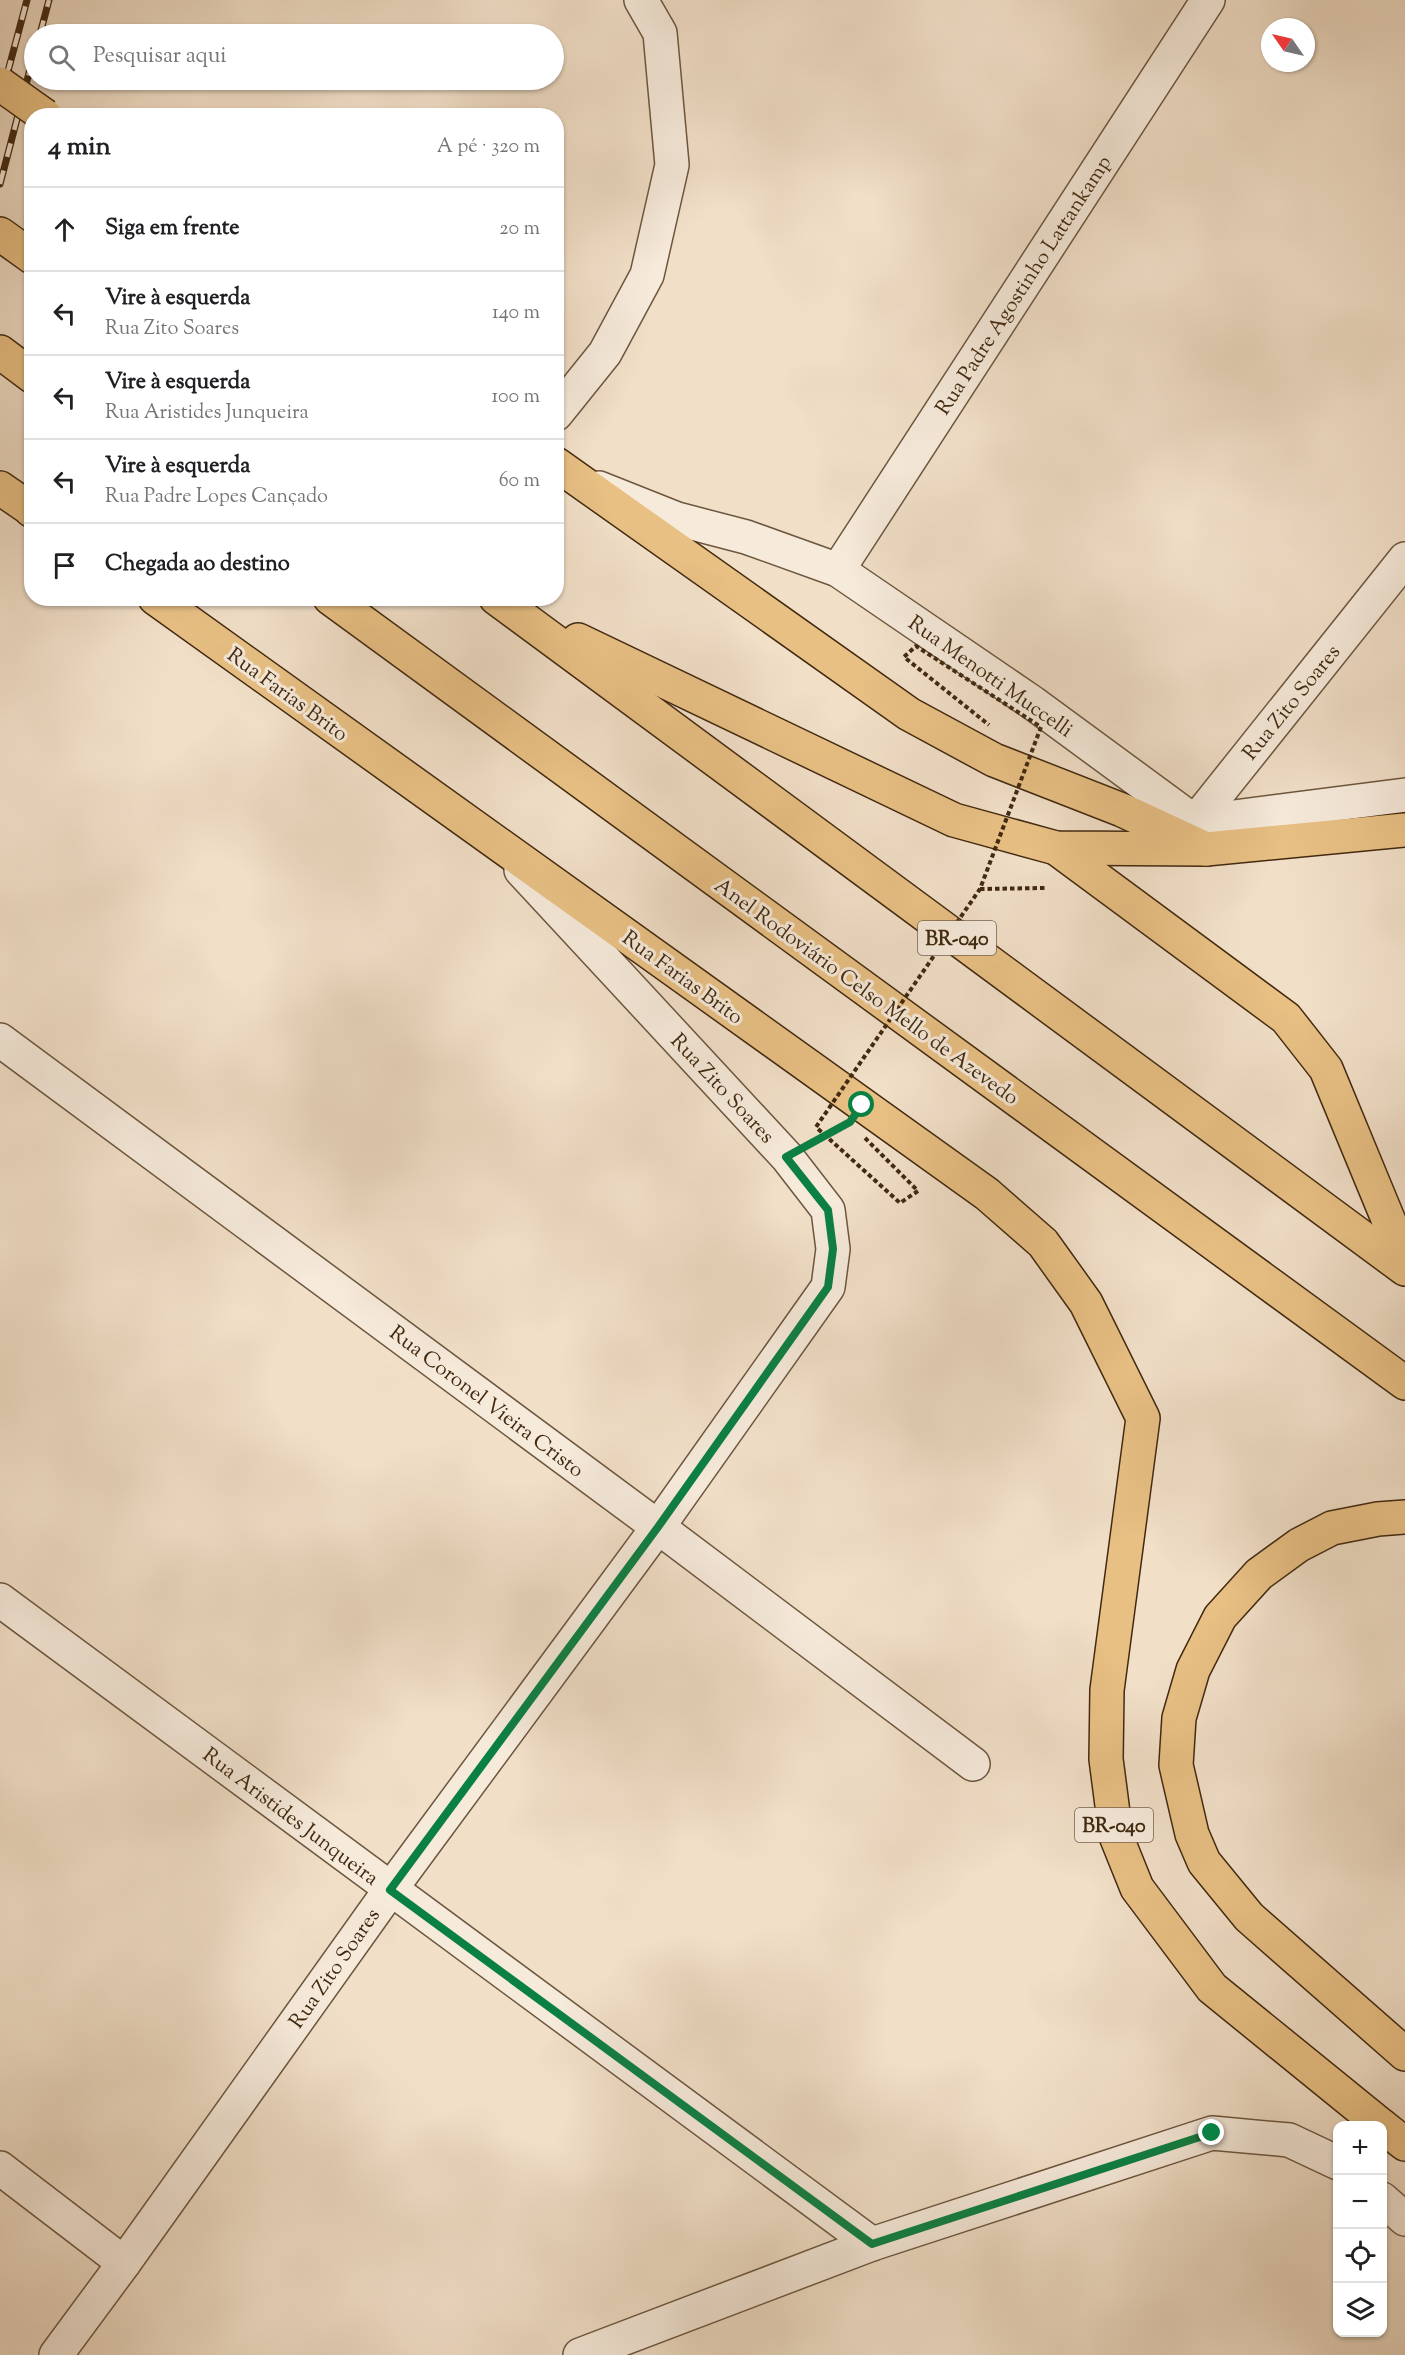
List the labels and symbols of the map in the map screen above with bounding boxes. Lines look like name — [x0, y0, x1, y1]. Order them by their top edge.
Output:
north arrow — [1261, 18, 1315, 72]
street label: Rua Padre Agostinho Lattankamp — [929, 150, 1120, 422]
street label: Rua Menotti Muccelli — [901, 609, 1078, 746]
street label: Rua Zito Soares — [1237, 639, 1349, 767]
street label: Rua Farias Brito — [220, 641, 354, 750]
street label: Anel Rodoviário Celso Mello de Azevedo — [707, 872, 1024, 1113]
road number: BR-040 — [918, 921, 996, 955]
street label: Rua Farias Brito — [615, 924, 749, 1033]
street label: Rua Zito Soares — [663, 1028, 781, 1151]
route start — [848, 1091, 874, 1117]
street label: Rua Coronel Vieira Cristo — [382, 1319, 589, 1486]
street label: Rua Aristides Junqueira — [195, 1741, 384, 1894]
road number: BR-040 — [1075, 1808, 1153, 1842]
street label: Rua Zito Soares — [283, 1903, 388, 2035]
route end — [1198, 2119, 1224, 2145]

